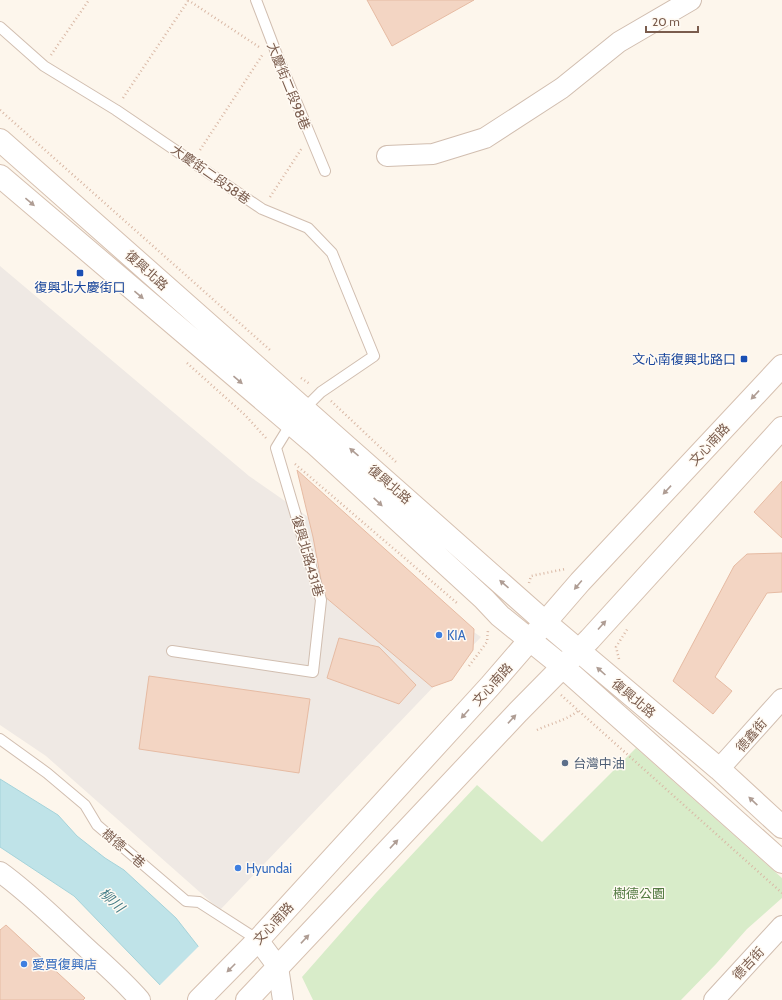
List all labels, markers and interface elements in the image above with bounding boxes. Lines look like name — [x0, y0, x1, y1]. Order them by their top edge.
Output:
scale bar — [646, 8, 698, 34]
text: 20 m — [652, 14, 680, 29]
street label: 大慶街二段98巷 — [264, 40, 314, 132]
street label: 大慶街二段58巷 — [168, 141, 254, 207]
one-way arrow — [24, 197, 35, 206]
street label: 復興北路 — [122, 247, 172, 293]
marker: 復興北大慶街口 — [75, 268, 85, 278]
place label: 復興北大慶街口 — [34, 279, 126, 295]
one-way arrow — [134, 290, 145, 299]
place label: 文心南復興北路口 — [632, 351, 736, 367]
marker: 文心南復興北路口 — [739, 354, 749, 364]
one-way arrow — [233, 375, 243, 384]
one-way arrow — [751, 390, 760, 400]
street label: 文心南路 — [685, 420, 733, 468]
one-way arrow — [349, 448, 359, 457]
street label: 復興北路 — [365, 461, 415, 507]
one-way arrow — [662, 485, 672, 495]
one-way arrow — [373, 497, 383, 507]
street label: 復興北路431巷 — [289, 514, 327, 598]
one-way arrow — [499, 580, 509, 589]
one-way arrow — [574, 580, 583, 590]
one-way arrow — [597, 621, 606, 630]
place label: KIA — [447, 627, 466, 643]
marker: KIA — [434, 630, 444, 640]
street label: 文心南路 — [469, 659, 515, 709]
one-way arrow — [596, 666, 607, 675]
street label: 復興北路 — [609, 675, 659, 721]
one-way arrow — [460, 709, 469, 719]
one-way arrow — [507, 714, 517, 724]
street label: 德鑫街 — [732, 715, 770, 755]
place label: 台灣中油 — [573, 755, 625, 771]
marker: 台灣中油 — [560, 758, 570, 768]
one-way arrow — [748, 796, 758, 805]
street label: 樹德一巷 — [99, 825, 149, 871]
one-way arrow — [389, 839, 399, 849]
place label: Hyundai — [246, 860, 292, 876]
marker: Hyundai — [233, 863, 243, 873]
water label: 柳川 — [96, 884, 130, 917]
park label: 樹德公園 — [613, 885, 665, 901]
street label: 文心南路 — [249, 899, 297, 947]
one-way arrow — [300, 934, 310, 944]
street label: 德吉街 — [729, 943, 767, 983]
place label: 愛買復興店 — [32, 956, 97, 972]
marker: 愛買復興店 — [19, 959, 29, 969]
one-way arrow — [226, 963, 235, 973]

